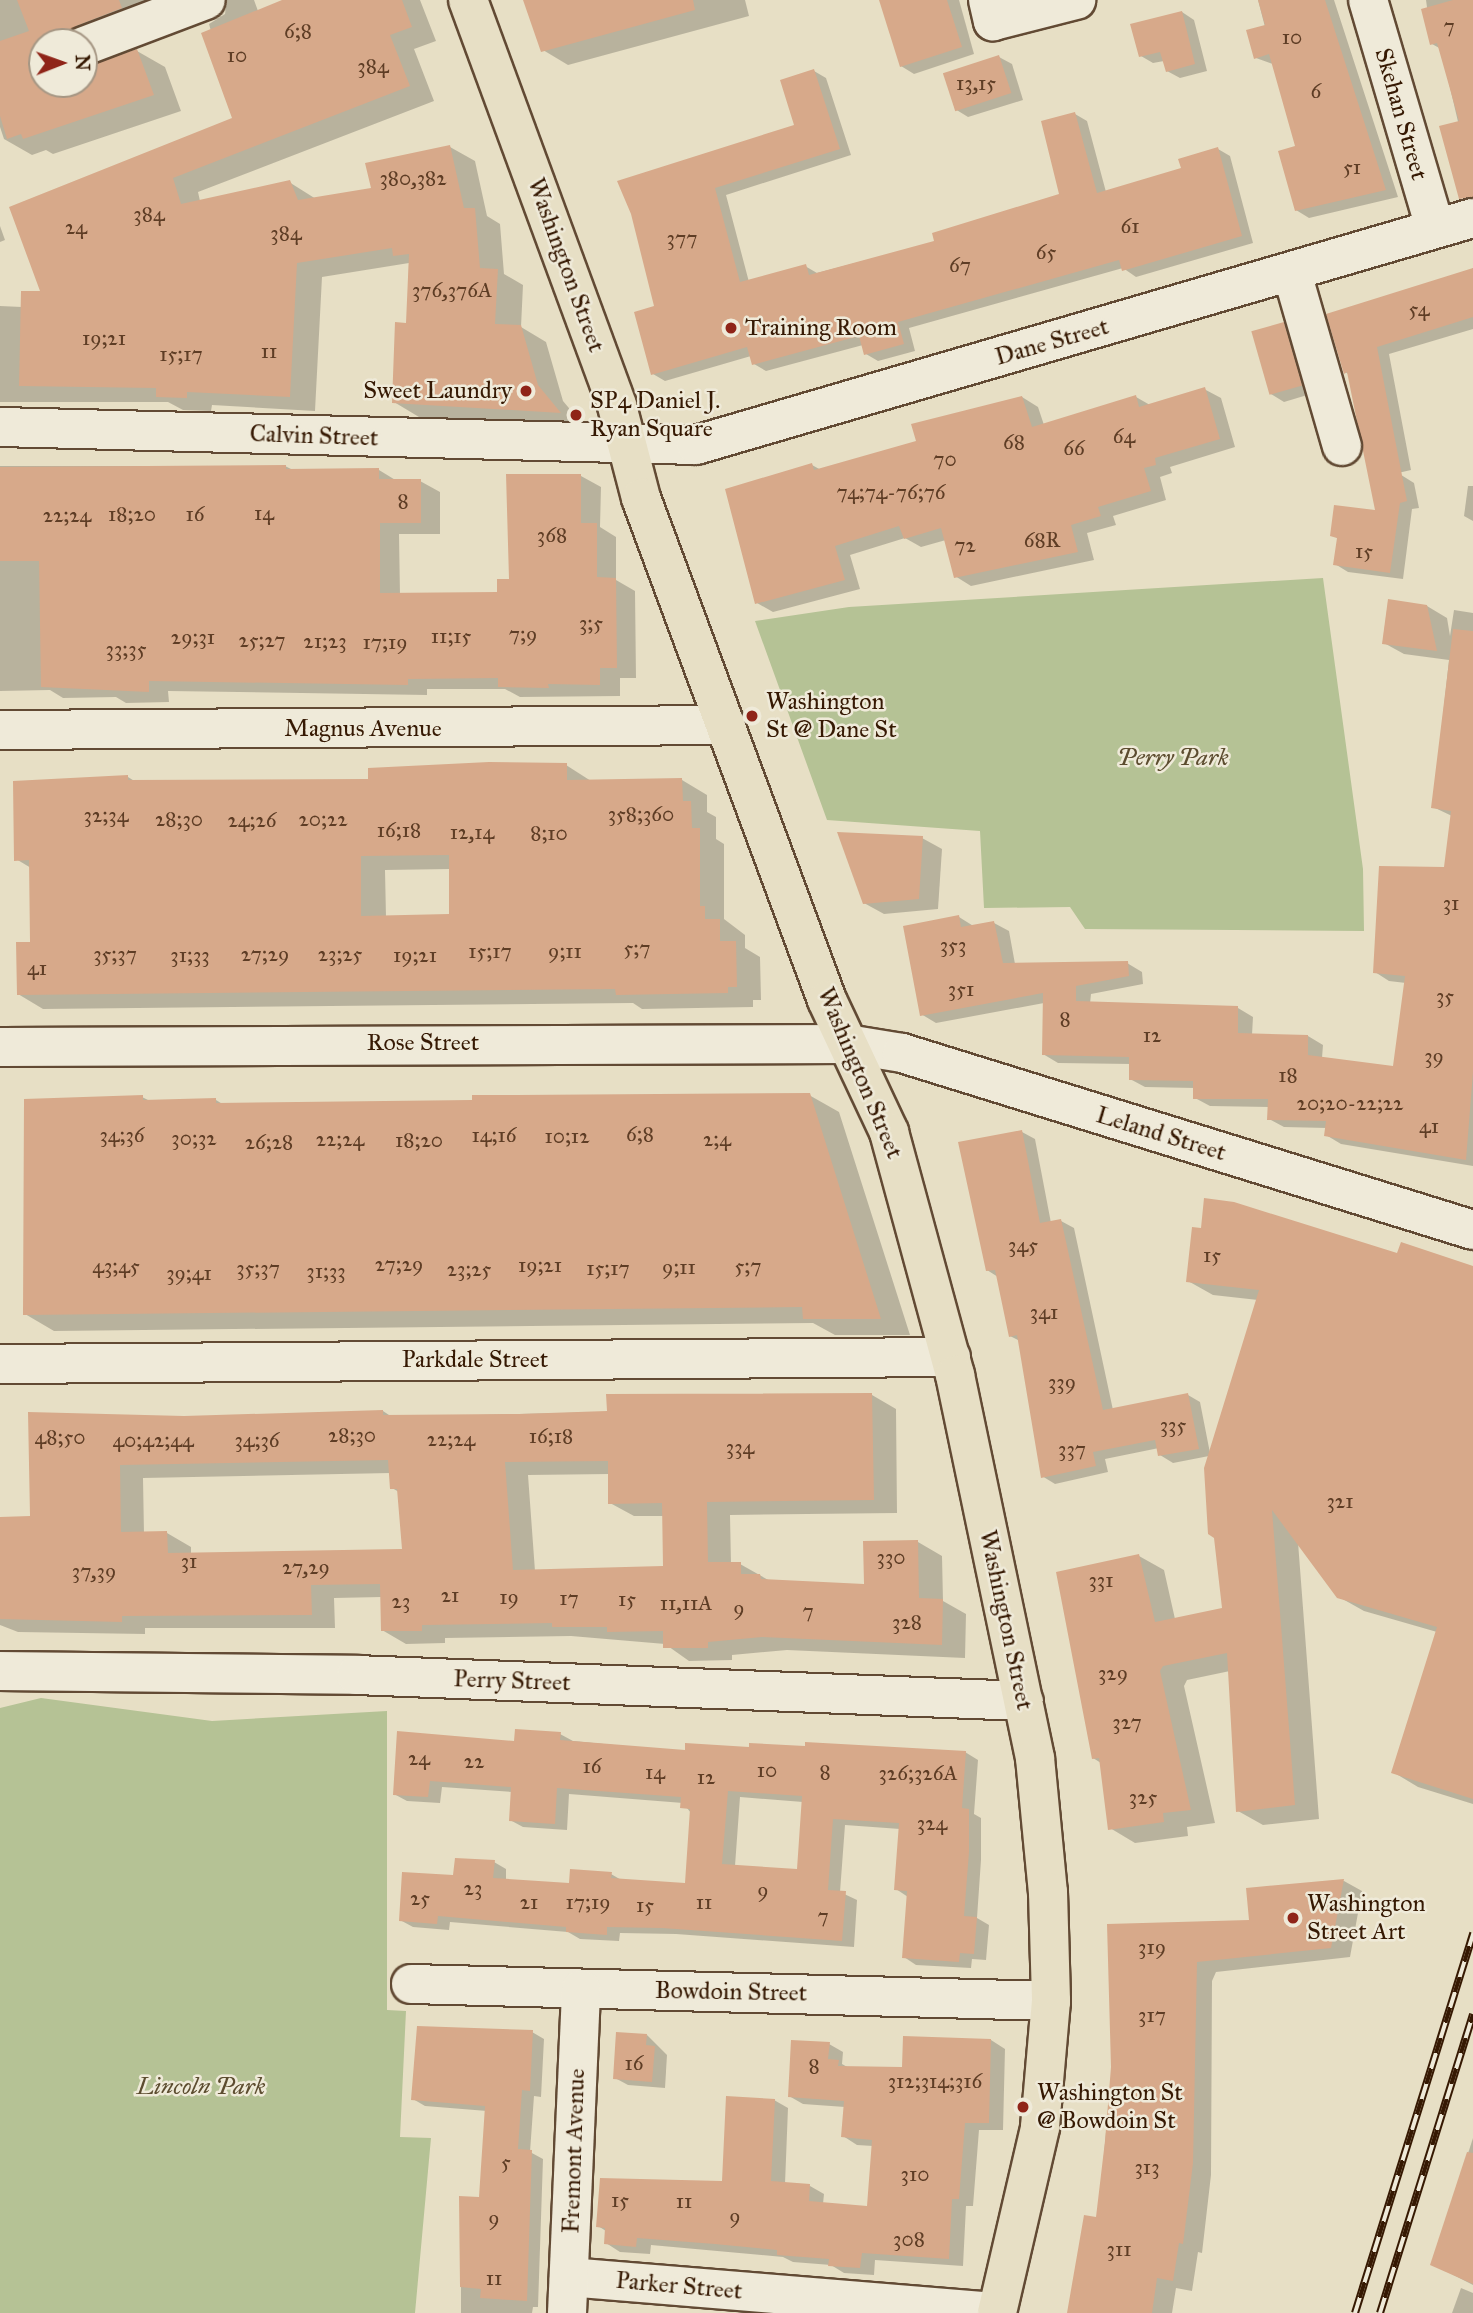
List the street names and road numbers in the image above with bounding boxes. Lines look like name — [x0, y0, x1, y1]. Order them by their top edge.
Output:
street label: Skehan Street — [1368, 45, 1434, 183]
street label: Washington Street — [521, 174, 611, 356]
street label: Dane Street — [992, 312, 1112, 372]
street label: Calvin Street — [249, 419, 379, 453]
street label: Magnus Avenue — [284, 715, 442, 743]
street label: Washington Street — [811, 983, 909, 1163]
street label: Rose Street — [367, 1029, 479, 1057]
street label: Leland Street — [1093, 1101, 1229, 1167]
street label: Parkdale Street — [402, 1346, 548, 1374]
street label: Washington Street — [973, 1527, 1039, 1713]
street label: Perry Street — [453, 1665, 571, 1697]
street label: Bowdoin Street — [655, 1976, 807, 2008]
street label: Fremont Avenue — [557, 2068, 591, 2234]
street label: Parker Street — [614, 2266, 744, 2306]

